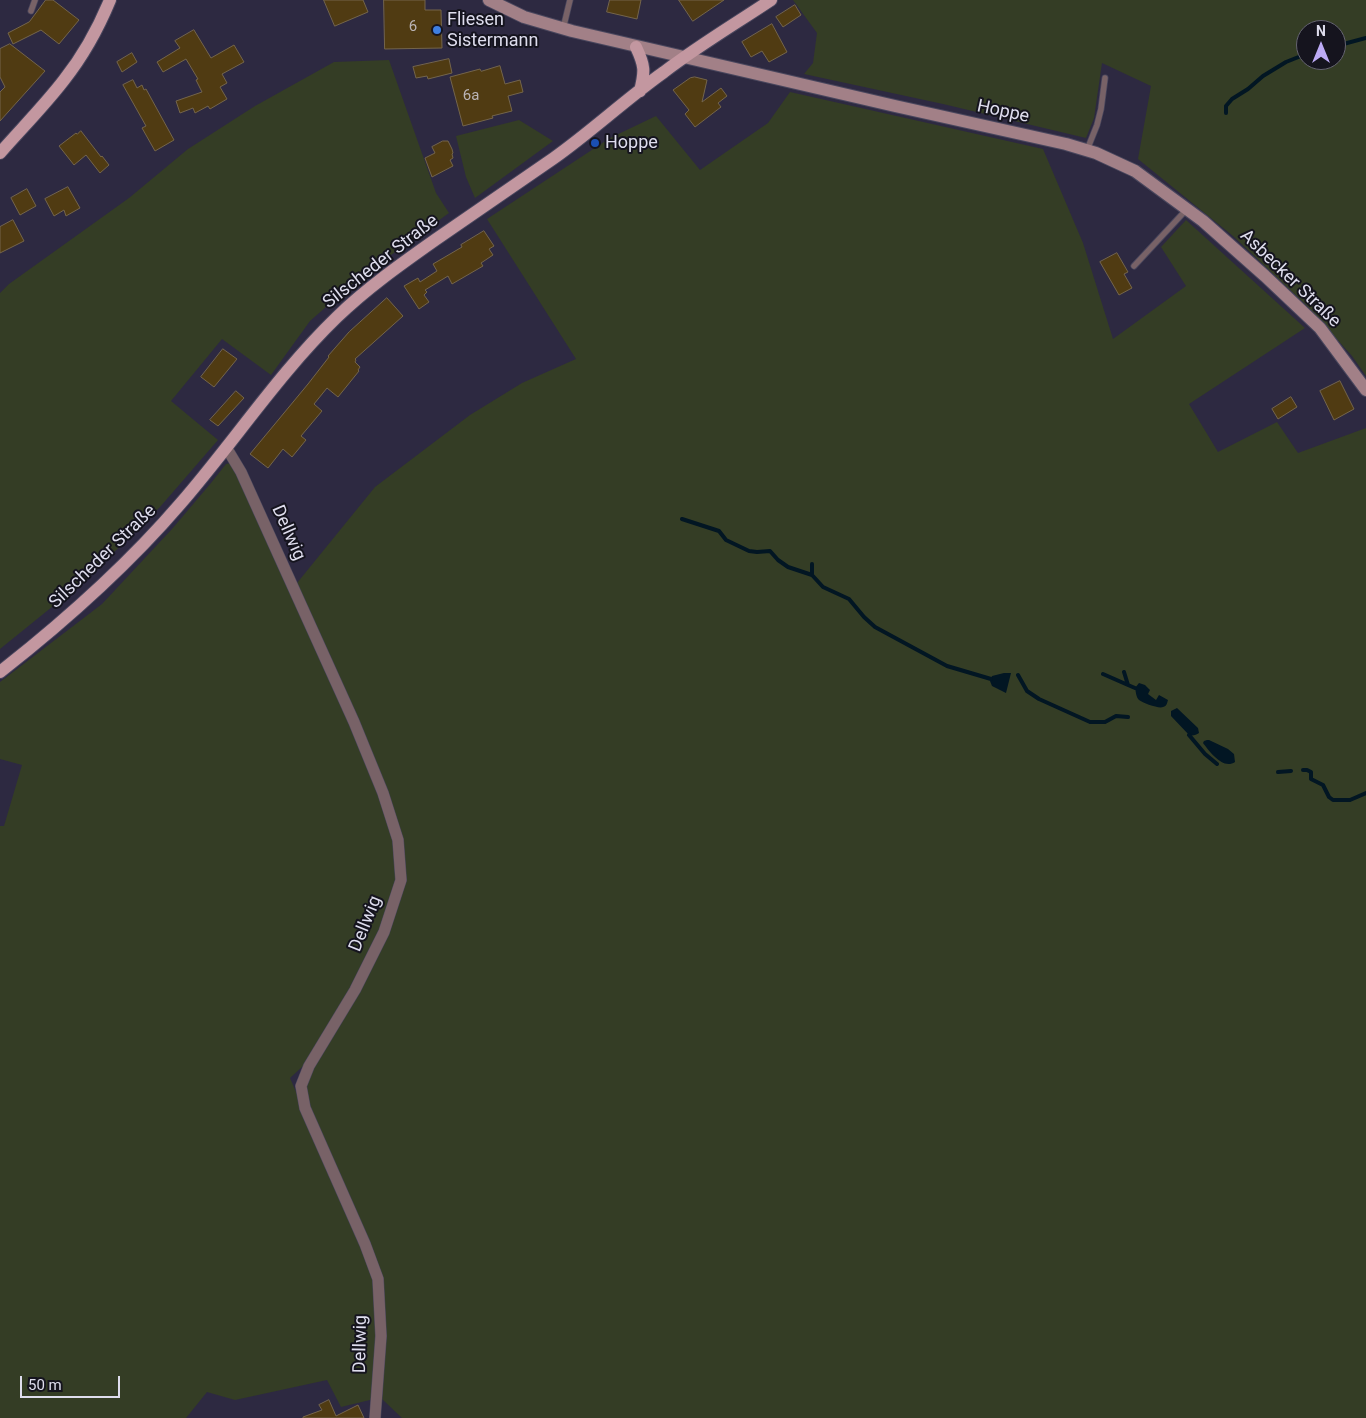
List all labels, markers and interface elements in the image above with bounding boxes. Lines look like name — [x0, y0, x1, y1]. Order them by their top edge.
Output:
place label: Fliesen Sistermann — [447, 9, 538, 52]
house number: 6 — [409, 18, 417, 36]
north arrow — [1296, 20, 1346, 70]
text: N — [1316, 23, 1326, 39]
marker: Fliesen Sistermann — [431, 24, 443, 36]
house number: 6a — [463, 87, 479, 105]
street label: Hoppe — [975, 96, 1031, 128]
place label: Hoppe — [605, 132, 658, 154]
marker: Hoppe — [589, 137, 601, 149]
street label: Silscheder Straße — [319, 210, 443, 314]
street label: Asbecker Straße — [1235, 226, 1345, 332]
street label: Silscheder Straße — [45, 501, 161, 613]
street label: Dellwig — [266, 502, 310, 564]
street label: Dellwig — [345, 893, 387, 955]
street label: Dellwig — [350, 1315, 372, 1373]
scale bar — [22, 1366, 122, 1398]
text: 50 m — [28, 1376, 62, 1394]

